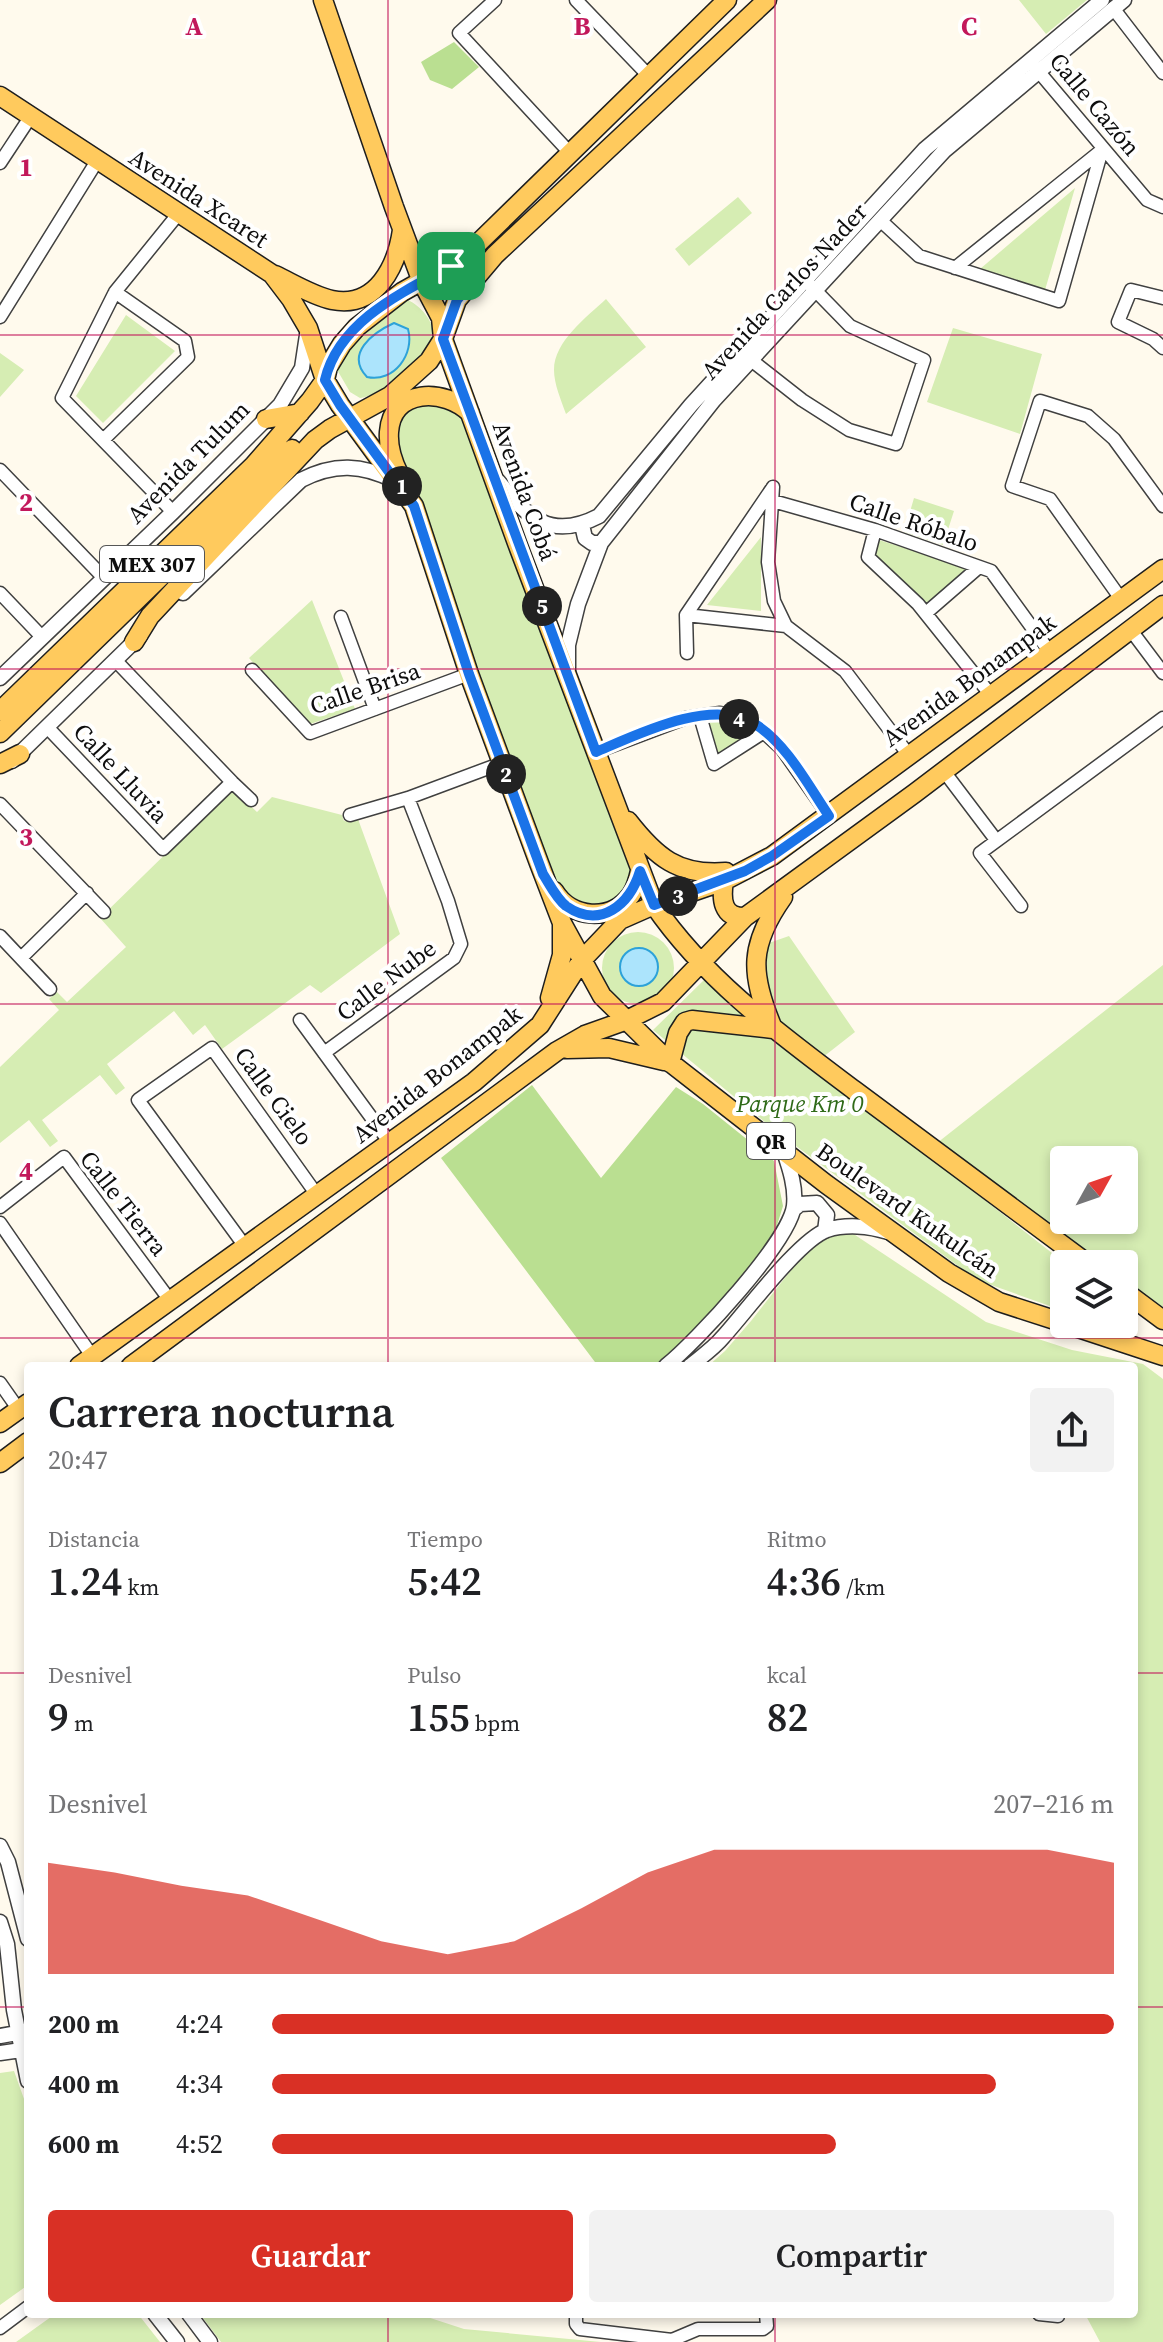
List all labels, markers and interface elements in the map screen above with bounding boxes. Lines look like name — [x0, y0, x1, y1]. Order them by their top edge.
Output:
text: A — [185, 8, 203, 44]
text: B — [574, 8, 591, 44]
text: C — [961, 8, 977, 44]
street label: Calle Cazón — [1042, 45, 1148, 163]
street label: Avenida Xcaret — [123, 141, 275, 255]
text: 1 — [19, 149, 33, 185]
street label: Avenida Carlos Nader — [693, 196, 875, 386]
pin — [417, 232, 485, 300]
icon: arrive — [429, 244, 473, 288]
street label: Avenida Tulum — [119, 393, 257, 531]
street label: Avenida Cobá — [485, 417, 566, 566]
pin: 1 — [382, 466, 422, 506]
text: 1 — [396, 471, 408, 501]
text: 2 — [19, 484, 33, 520]
street label: Calle Róbalo — [845, 485, 983, 559]
road number: MEX 307 — [100, 546, 204, 582]
pin: 5 — [522, 586, 562, 626]
text: 5 — [536, 591, 548, 621]
street label: Avenida Bonampak — [876, 605, 1063, 754]
street label: Calle Brisa — [305, 654, 425, 722]
pin: 4 — [719, 699, 759, 739]
text: 4 — [733, 704, 745, 734]
street label: Calle Lluvia — [66, 716, 176, 831]
pin: 2 — [486, 754, 526, 794]
text: 2 — [500, 759, 512, 789]
text: 3 — [19, 819, 33, 855]
pin: 3 — [658, 876, 698, 916]
text: 3 — [672, 881, 684, 911]
street label: Calle Nube — [329, 932, 443, 1028]
street label: Avenida Bonampak — [345, 997, 529, 1151]
street label: Calle Cielo — [227, 1040, 321, 1152]
park label: Parque Km 0 — [735, 1087, 864, 1120]
road number: QR — [747, 1123, 795, 1159]
street label: Boulevard Kukulcán — [810, 1134, 1006, 1286]
street label: Calle Tierra — [72, 1144, 176, 1263]
north arrow — [1050, 1146, 1138, 1234]
map controls — [1050, 1146, 1138, 1338]
text: 4 — [19, 1153, 33, 1189]
button: layers — [1050, 1250, 1138, 1338]
text: Carrera nocturna — [48, 1381, 394, 1442]
button: share — [1030, 1388, 1114, 1472]
text: 20:47 — [48, 1442, 108, 1478]
text: Distancia — [48, 1524, 140, 1554]
text: Tiempo — [407, 1524, 483, 1554]
text: Ritmo — [767, 1524, 827, 1554]
text: 1.24 — [48, 1554, 122, 1608]
text: 5:42 — [407, 1554, 482, 1608]
text: 4:36 — [767, 1554, 841, 1608]
text: km — [122, 1572, 159, 1602]
text: /km — [841, 1572, 885, 1602]
text: Desnivel — [48, 1660, 132, 1690]
text: Pulso — [407, 1660, 461, 1690]
text: kcal — [767, 1660, 807, 1690]
text: 9 — [48, 1690, 69, 1744]
text: 155 — [407, 1690, 470, 1744]
text: 82 — [767, 1690, 808, 1744]
text: m — [69, 1708, 94, 1738]
text: bpm — [470, 1708, 520, 1738]
text: Desnivel — [48, 1786, 147, 1822]
text: 207–216 m — [993, 1786, 1114, 1822]
text: 200 m — [48, 2006, 119, 2042]
text: 4:24 — [176, 2006, 223, 2042]
text: 400 m — [48, 2066, 119, 2102]
text: 4:34 — [176, 2066, 223, 2102]
text: 600 m — [48, 2126, 119, 2162]
text: 4:52 — [176, 2126, 223, 2162]
button: Guardar — [48, 2210, 573, 2302]
button: Compartir — [589, 2210, 1114, 2302]

